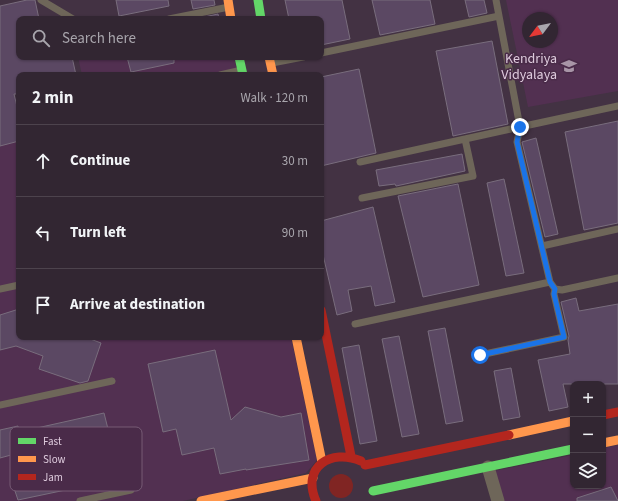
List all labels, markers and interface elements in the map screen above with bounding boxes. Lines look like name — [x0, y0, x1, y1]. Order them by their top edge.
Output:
north arrow — [522, 12, 558, 48]
search box — [16, 16, 324, 60]
icon: search — [30, 27, 52, 49]
text: Search here — [62, 28, 136, 49]
place label: Kendriya Vidyalaya — [501, 49, 557, 85]
school or university icon: Kendriya Vidyalaya — [560, 57, 578, 75]
text: 2 min — [32, 86, 73, 110]
text: Walk · 120 m — [240, 89, 308, 107]
route end — [511, 118, 529, 136]
icon: ahead — [32, 150, 54, 172]
text: Continue — [70, 150, 130, 171]
text: 30 m — [282, 152, 308, 170]
icon: left — [32, 222, 54, 244]
text: Turn left — [70, 222, 126, 243]
text: 90 m — [282, 224, 308, 242]
icon: arrive — [32, 294, 54, 316]
text: Arrive at destination — [70, 294, 205, 315]
route start — [471, 346, 489, 364]
map controls — [570, 381, 606, 489]
button: + — [570, 381, 606, 417]
button: − — [570, 417, 606, 453]
legend — [10, 427, 142, 491]
text: Fast — [43, 434, 62, 449]
text: Slow — [43, 452, 66, 467]
button: layers — [570, 453, 606, 489]
text: Jam — [43, 470, 63, 485]

